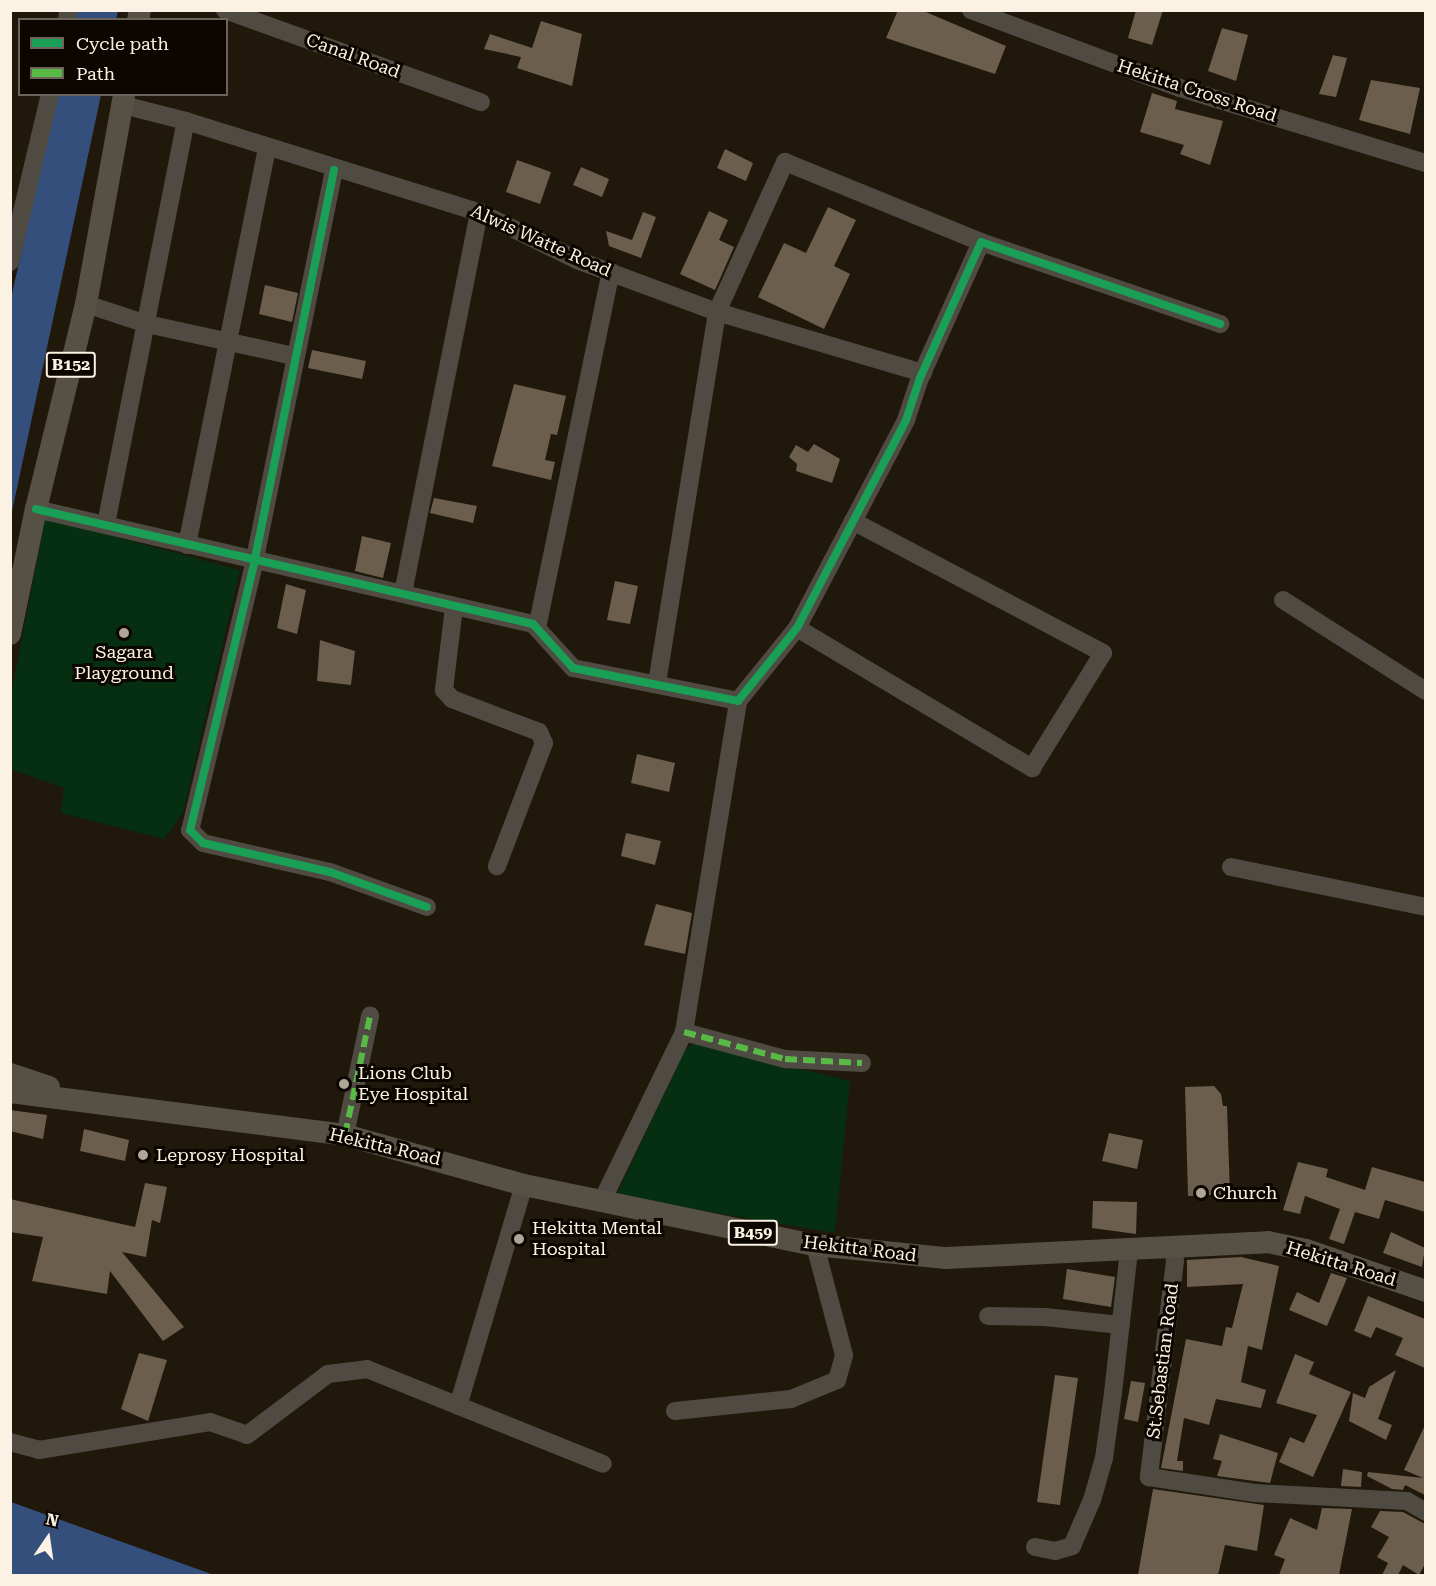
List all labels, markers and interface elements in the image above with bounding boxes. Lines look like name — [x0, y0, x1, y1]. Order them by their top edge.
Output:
legend — [18, 18, 228, 96]
street label: Canal Road — [303, 29, 403, 83]
text: Cycle path — [76, 33, 169, 54]
street label: Hekitta Cross Road — [1114, 55, 1280, 127]
text: Path — [76, 63, 115, 84]
street label: Alwis Watte Road — [467, 200, 615, 282]
road number: B152 — [46, 352, 97, 378]
marker: Sagara Playground — [117, 626, 131, 640]
place label: Sagara Playground — [74, 642, 174, 684]
place label: Lions Club Eye Hospital — [358, 1063, 468, 1106]
marker: Lions Club Eye Hospital — [335, 1075, 353, 1093]
street label: Hekitta Road — [327, 1124, 443, 1170]
place label: Leprosy Hospital — [156, 1144, 304, 1166]
marker: Leprosy Hospital — [134, 1146, 152, 1164]
place label: Church — [1213, 1182, 1277, 1204]
marker: Church — [1194, 1186, 1208, 1200]
place label: Hekitta Mental Hospital — [532, 1218, 662, 1260]
road number: B459 — [728, 1220, 778, 1246]
marker: Hekitta Mental Hospital — [510, 1230, 528, 1248]
street label: Hekitta Road — [802, 1231, 918, 1267]
street label: Hekitta Road — [1283, 1237, 1399, 1291]
street label: St.Sebastian Road — [1143, 1282, 1183, 1440]
north arrow — [18, 1508, 78, 1568]
text: N — [44, 1509, 60, 1531]

